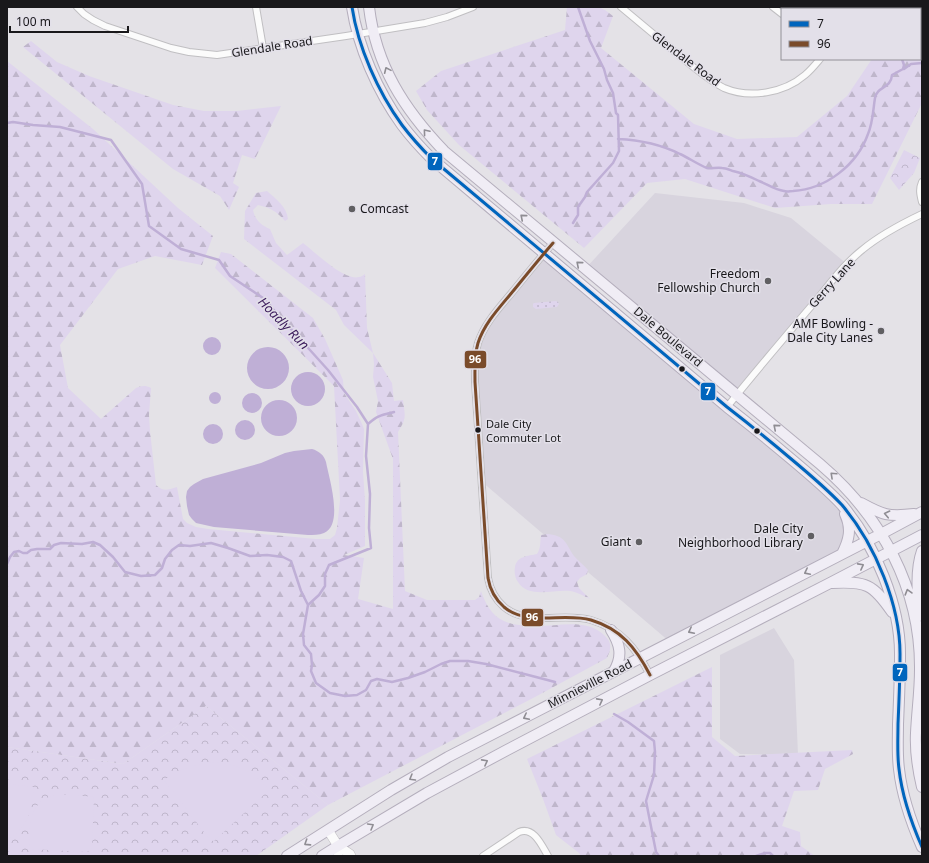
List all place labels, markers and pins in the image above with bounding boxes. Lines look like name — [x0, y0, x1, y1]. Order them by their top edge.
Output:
place label: Comcast — [360, 200, 409, 217]
marker: Comcast — [347, 204, 357, 214]
place label: Freedom Fellowship Church — [657, 265, 760, 296]
marker: Freedom Fellowship Church — [763, 276, 773, 286]
place label: AMF Bowling - Dale City Lanes — [787, 315, 873, 346]
marker: AMF Bowling - Dale City Lanes — [876, 326, 886, 336]
unlabelled marker — [677, 364, 687, 374]
place label: Dale City Commuter Lot — [486, 416, 561, 445]
marker: Dale City Commuter Lot — [473, 425, 483, 435]
unlabelled marker — [752, 426, 762, 436]
place label: Dale City Neighborhood Library — [678, 520, 804, 551]
marker: Dale City Neighborhood Library — [806, 531, 816, 541]
place label: Giant — [601, 533, 632, 550]
marker: Giant — [634, 537, 644, 547]

